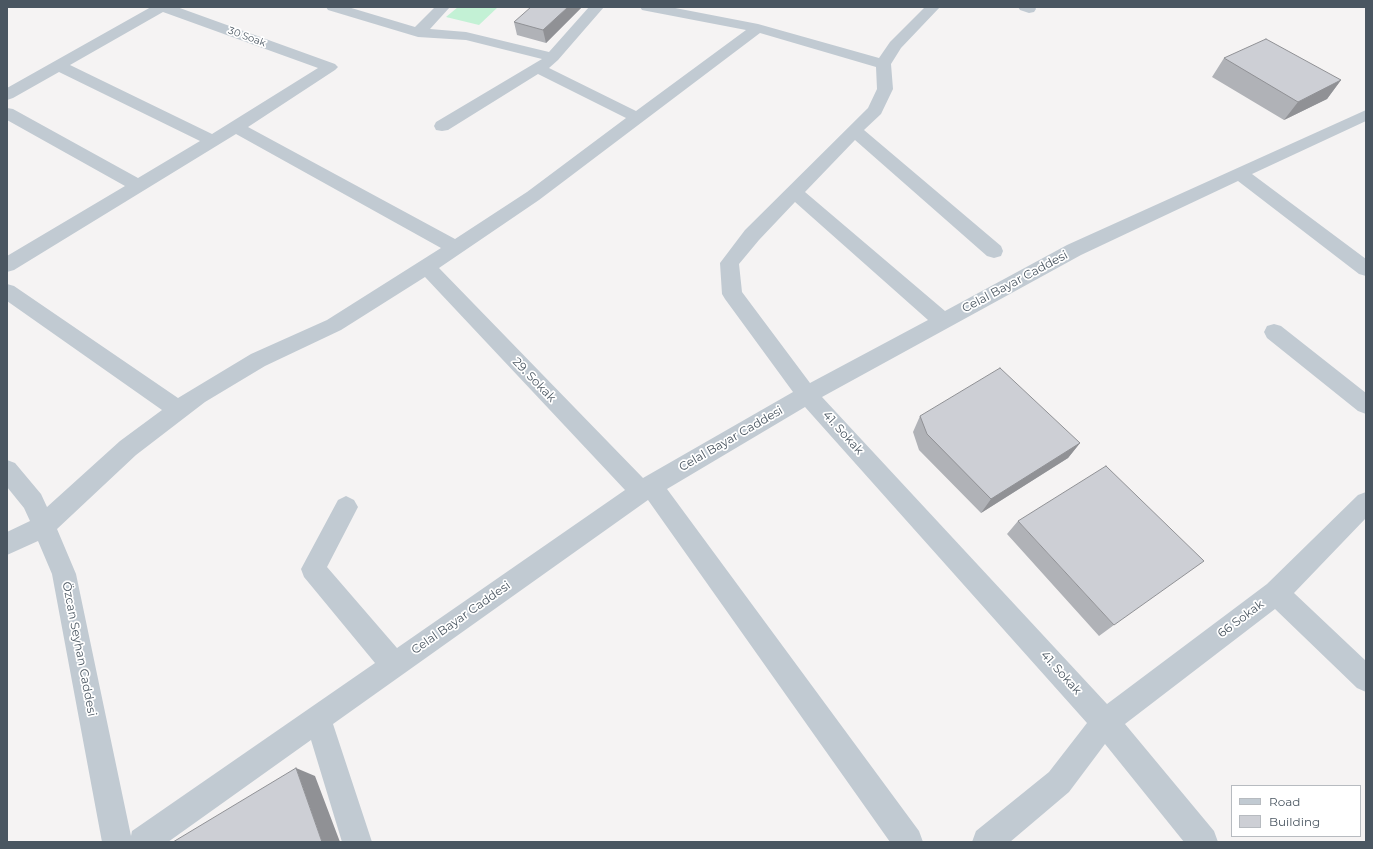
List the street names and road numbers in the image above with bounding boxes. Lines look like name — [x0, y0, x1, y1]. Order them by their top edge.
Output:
street label: 30 Soak — [227, 25, 267, 49]
street label: Celal Bayar Caddesi — [960, 248, 1070, 316]
street label: 29. Sokak — [509, 355, 559, 405]
street label: Celal Bayar Caddesi — [677, 403, 785, 475]
street label: 41. Sokak — [820, 408, 866, 458]
street label: Celal Bayar Caddesi — [409, 578, 513, 658]
street label: Özcan Seyhan Caddesi — [59, 580, 99, 718]
street label: 66 Sokak — [1215, 597, 1267, 641]
street label: 41. Sokak — [1038, 648, 1084, 698]

